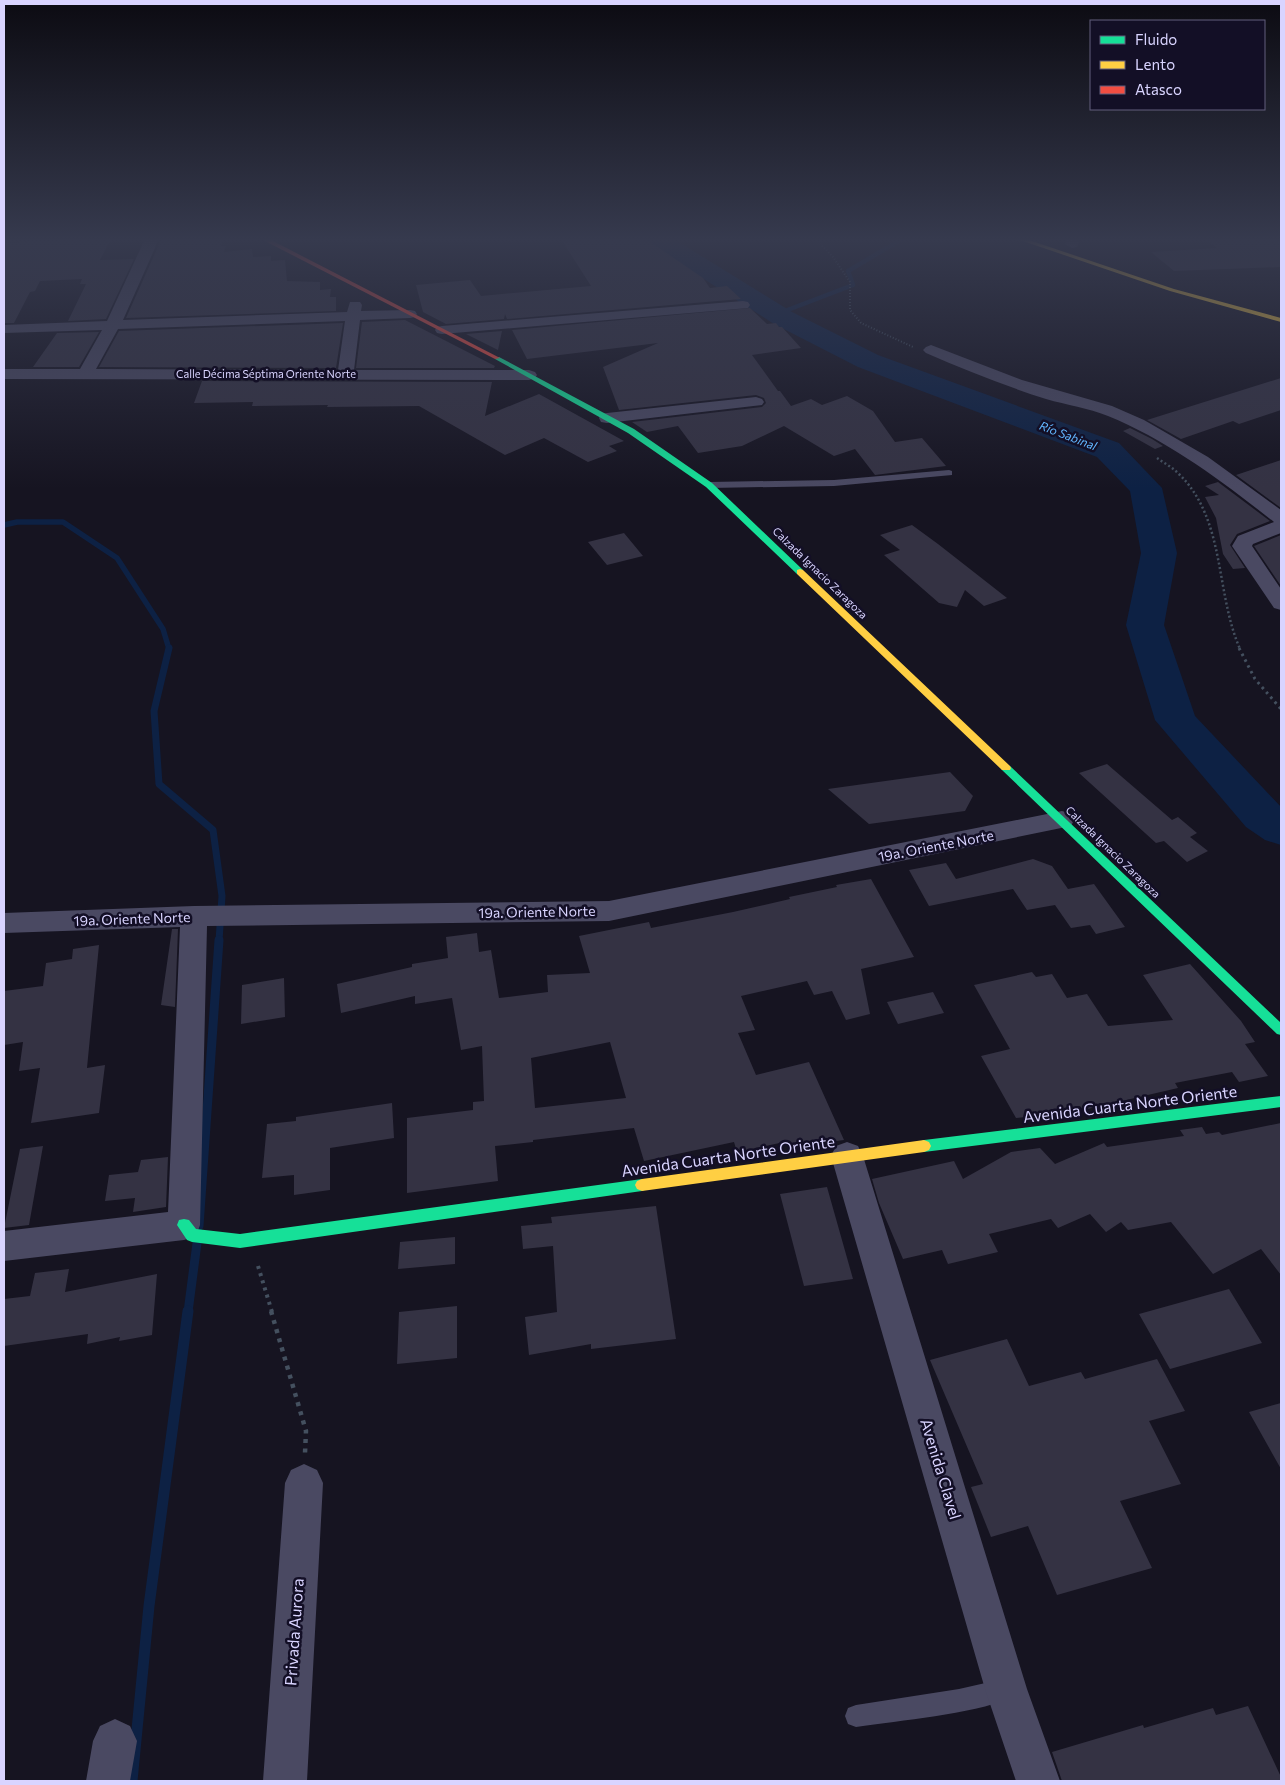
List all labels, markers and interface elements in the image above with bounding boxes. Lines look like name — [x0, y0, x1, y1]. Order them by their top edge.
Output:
legend — [1090, 20, 1265, 110]
text: Fluido — [1135, 30, 1177, 48]
text: Lento — [1135, 55, 1175, 73]
text: Atasco — [1135, 80, 1182, 98]
street label: Calle Décima Séptima Oriente Norte — [176, 367, 356, 380]
water label: Río Sabinal — [1038, 418, 1100, 453]
street label: Calzada Ignacio Zaragoza — [770, 524, 870, 621]
street label: Calzada Ignacio Zaragoza — [1063, 803, 1163, 900]
street label: 19a. Oriente Norte — [877, 826, 995, 865]
street label: 19a. Oriente Norte — [478, 902, 596, 921]
street label: 19a. Oriente Norte — [73, 908, 191, 929]
street label: Avenida Cuarta Norte Oriente — [1022, 1081, 1238, 1126]
street label: Avenida Cuarta Norte Oriente — [620, 1131, 836, 1180]
street label: Avenida Clavel — [917, 1416, 966, 1522]
street label: Privada Aurora — [280, 1578, 307, 1686]

